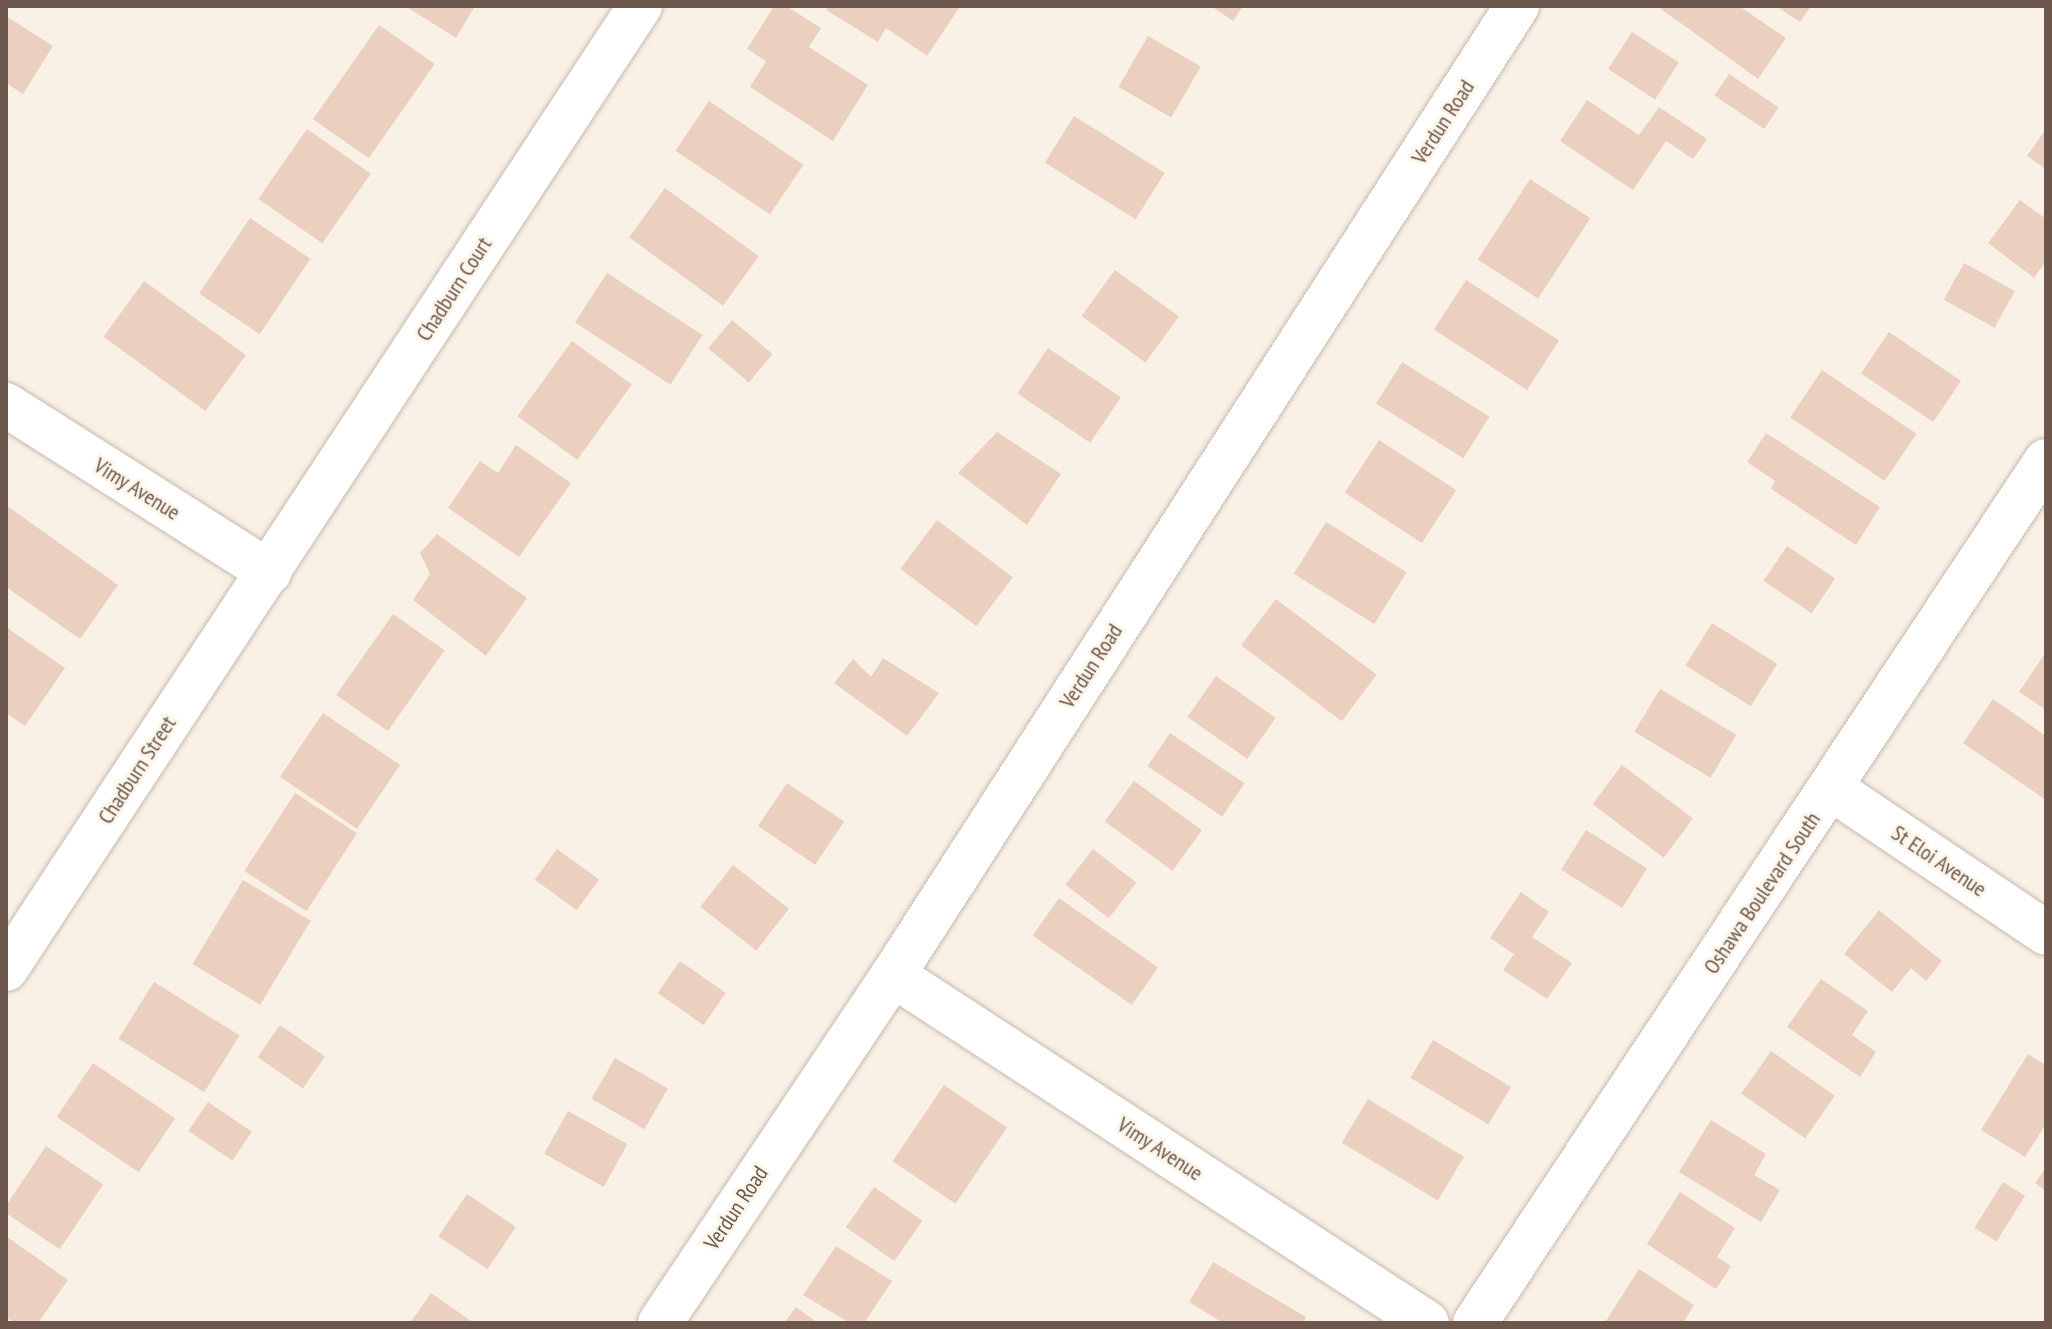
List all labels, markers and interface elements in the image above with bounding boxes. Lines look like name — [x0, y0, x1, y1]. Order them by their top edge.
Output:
street label: Verdun Road — [1406, 75, 1480, 169]
street label: Chadburn Court — [411, 232, 497, 346]
street label: Vimy Avenue — [89, 452, 185, 526]
street label: Verdun Road — [1054, 619, 1128, 713]
street label: Chadburn Street — [92, 711, 182, 829]
street label: Oshawa Boulevard South — [1698, 807, 1826, 979]
street label: St Eloi Avenue — [1886, 820, 1992, 902]
street label: Vimy Avenue — [1112, 1111, 1208, 1187]
street label: Verdun Road — [698, 1161, 774, 1255]

